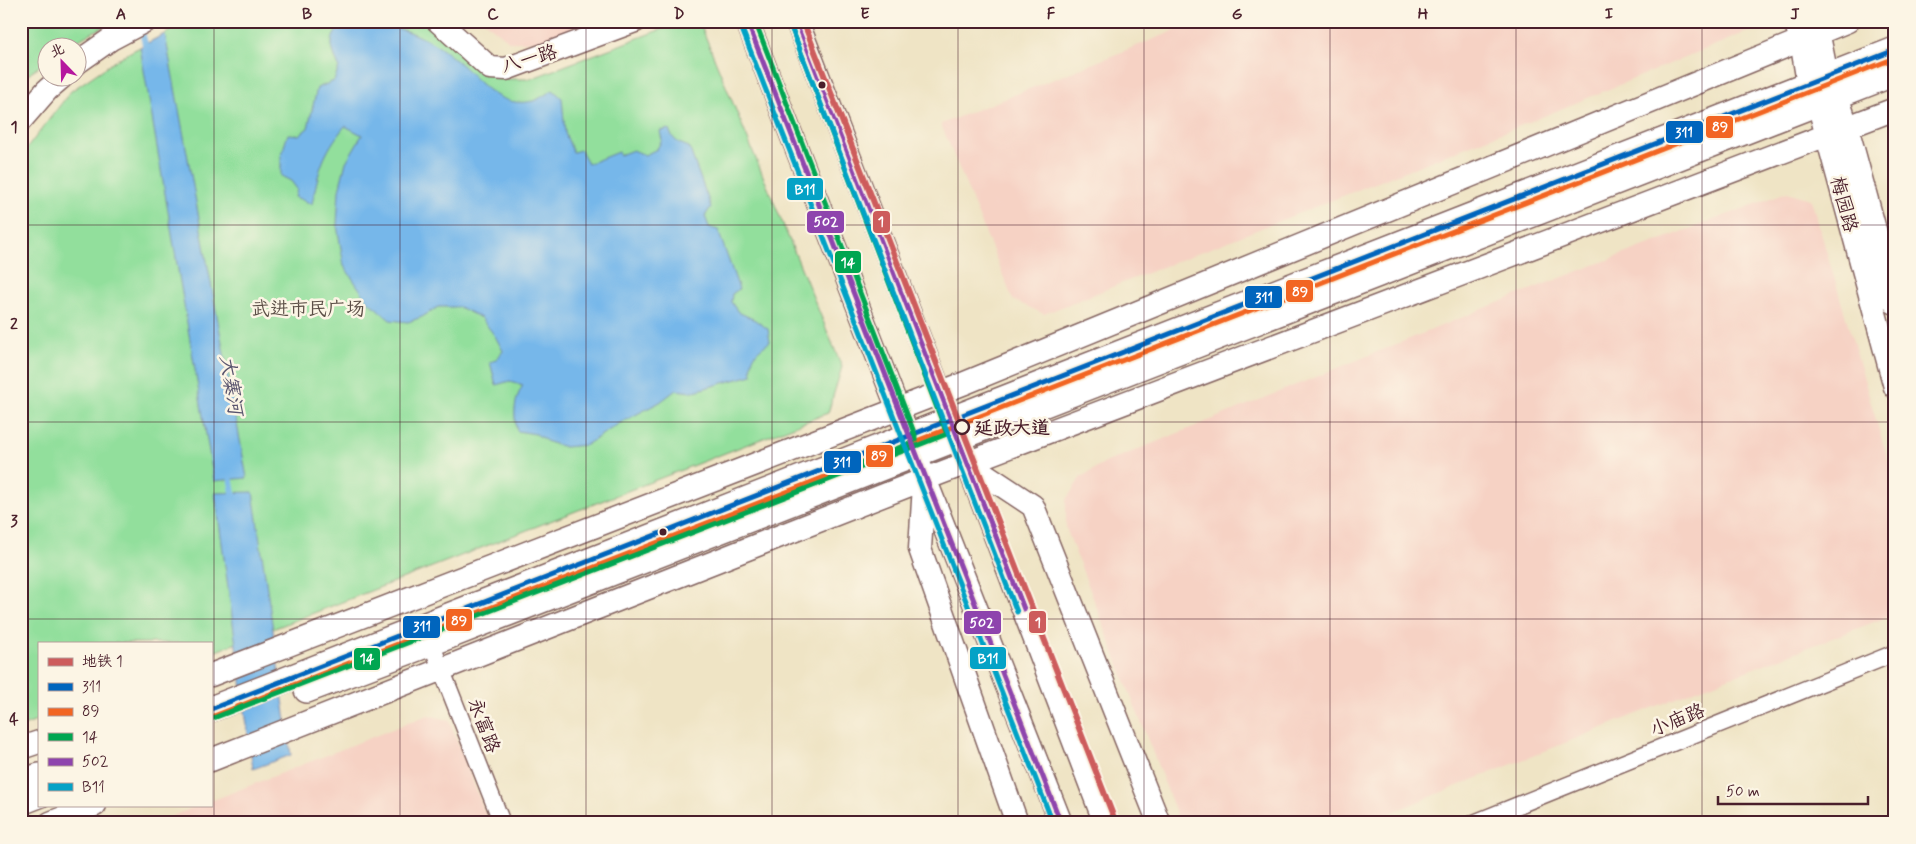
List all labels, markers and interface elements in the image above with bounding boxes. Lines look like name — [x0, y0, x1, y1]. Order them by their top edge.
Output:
text: A — [116, 4, 126, 25]
text: B — [302, 4, 312, 25]
text: C — [487, 4, 499, 25]
text: D — [673, 4, 685, 25]
text: E — [860, 4, 870, 25]
text: F — [1047, 4, 1056, 25]
text: G — [1232, 4, 1243, 25]
text: H — [1418, 4, 1429, 25]
text: I — [1605, 4, 1614, 25]
text: J — [1790, 4, 1800, 25]
north arrow — [38, 38, 88, 88]
text: 北 — [47, 40, 67, 62]
street label: 八一路 — [499, 40, 560, 79]
unlabelled marker — [817, 80, 827, 90]
line badge: 89 — [1705, 115, 1734, 139]
text: 1 — [10, 117, 18, 138]
text: 89 — [1712, 118, 1728, 136]
line badge: 311 — [1665, 120, 1704, 144]
text: 311 — [1675, 124, 1693, 142]
street label: 梅园路 — [1824, 174, 1863, 235]
line badge: B11 — [786, 177, 824, 201]
text: B11 — [794, 181, 816, 199]
line badge: 502 — [806, 210, 845, 234]
line badge: 1 — [872, 210, 891, 234]
text: 502 — [814, 213, 839, 231]
text: 1 — [878, 213, 884, 231]
line badge: 14 — [834, 250, 862, 274]
text: 14 — [841, 254, 856, 272]
line badge: 89 — [1285, 279, 1314, 303]
text: 89 — [1292, 283, 1308, 301]
line badge: 311 — [1244, 285, 1283, 309]
text: 311 — [1255, 289, 1273, 307]
park label: 武进市民广场 — [251, 297, 365, 322]
text: 2 — [10, 314, 18, 335]
water label: 大寨河 — [212, 353, 249, 420]
place label: 延政大道 — [974, 416, 1050, 441]
marker: 延政大道 — [954, 419, 970, 435]
line badge: 89 — [865, 444, 894, 468]
text: 89 — [871, 447, 887, 465]
line badge: 311 — [823, 450, 862, 474]
text: 311 — [833, 454, 851, 472]
text: 3 — [10, 511, 18, 532]
unlabelled marker — [658, 527, 668, 537]
line badge: 89 — [445, 608, 473, 632]
line badge: 502 — [963, 610, 1002, 635]
line badge: 1 — [1028, 610, 1047, 634]
text: 89 — [451, 612, 467, 630]
text: 502 — [970, 614, 995, 632]
text: 1 — [1035, 614, 1041, 632]
line badge: 311 — [402, 615, 441, 639]
text: 311 — [413, 618, 431, 636]
legend — [38, 642, 212, 806]
line badge: B11 — [969, 646, 1007, 670]
line badge: 14 — [353, 647, 381, 671]
text: 14 — [360, 650, 375, 668]
text: B11 — [977, 650, 999, 668]
text: 地铁 1 — [82, 652, 123, 672]
text: 311 — [82, 678, 101, 698]
street label: 永富路 — [462, 694, 505, 757]
street label: 小庙路 — [1646, 698, 1709, 743]
text: 89 — [82, 702, 99, 722]
text: 4 — [9, 709, 19, 730]
text: 14 — [82, 728, 98, 748]
text: 502 — [82, 752, 109, 772]
scale bar — [1718, 774, 1868, 806]
text: B11 — [82, 778, 105, 798]
text: 50 m — [1726, 782, 1760, 802]

